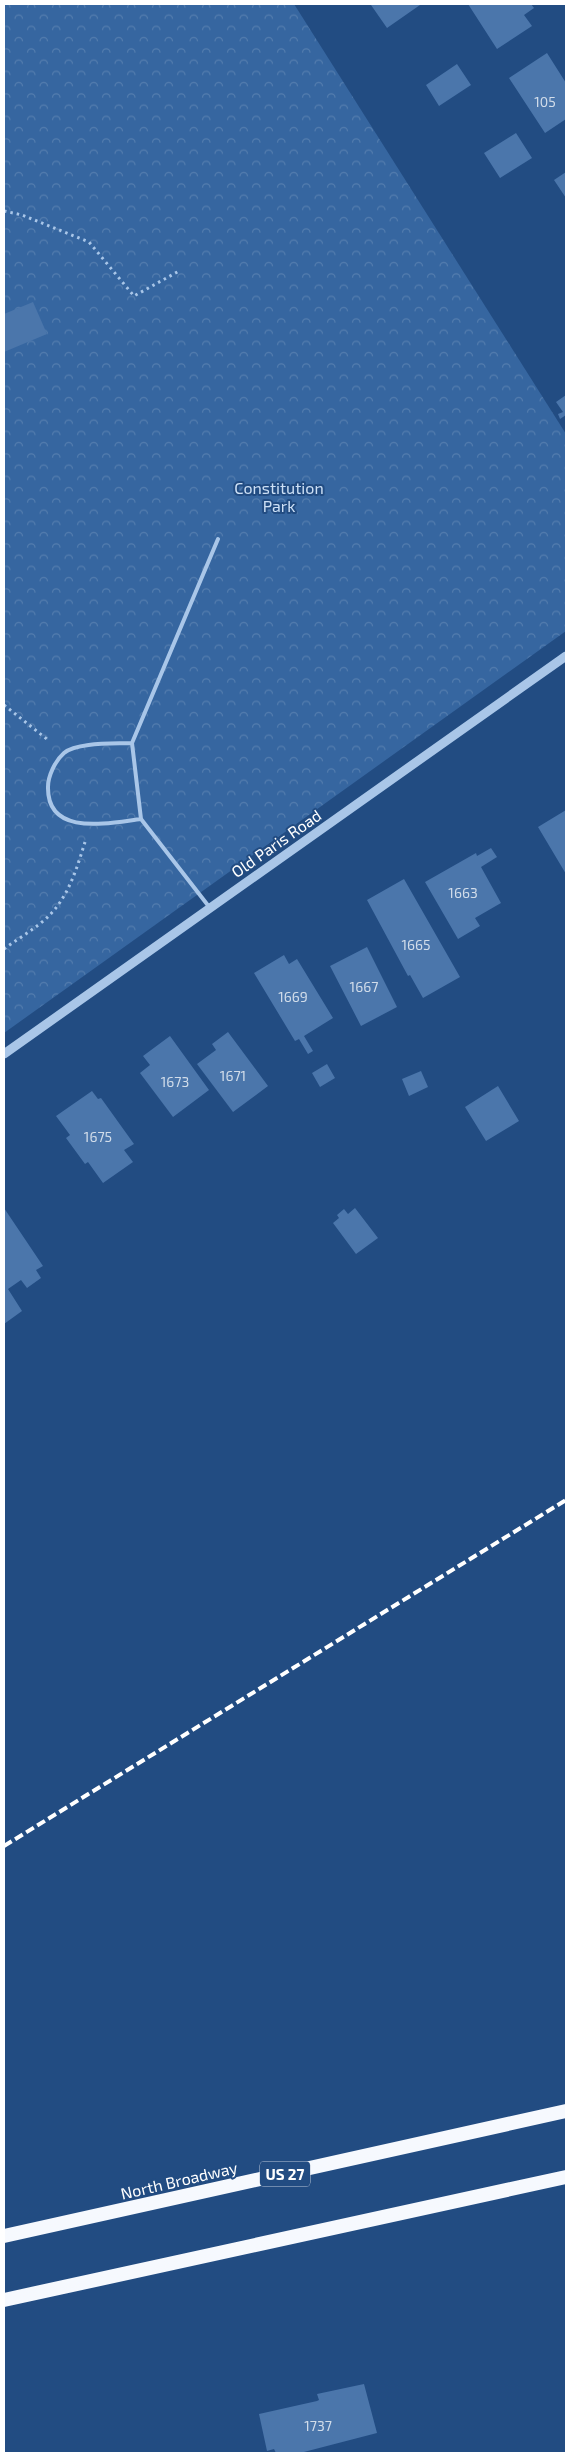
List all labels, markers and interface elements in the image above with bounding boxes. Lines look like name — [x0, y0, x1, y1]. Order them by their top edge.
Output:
house number: 105 — [534, 93, 556, 110]
park label: Constitution Park — [234, 478, 324, 515]
street label: Old Paris Road — [227, 805, 325, 881]
house number: 1663 — [448, 884, 478, 901]
house number: 1665 — [401, 936, 431, 953]
house number: 1667 — [350, 978, 378, 995]
house number: 1669 — [278, 988, 308, 1005]
house number: 1671 — [220, 1067, 246, 1084]
house number: 1673 — [161, 1073, 189, 1090]
house number: 1675 — [84, 1128, 112, 1145]
street label: North Broadway — [119, 2157, 240, 2203]
road number: US 27 — [260, 2162, 310, 2186]
house number: 1737 — [304, 2417, 332, 2434]

